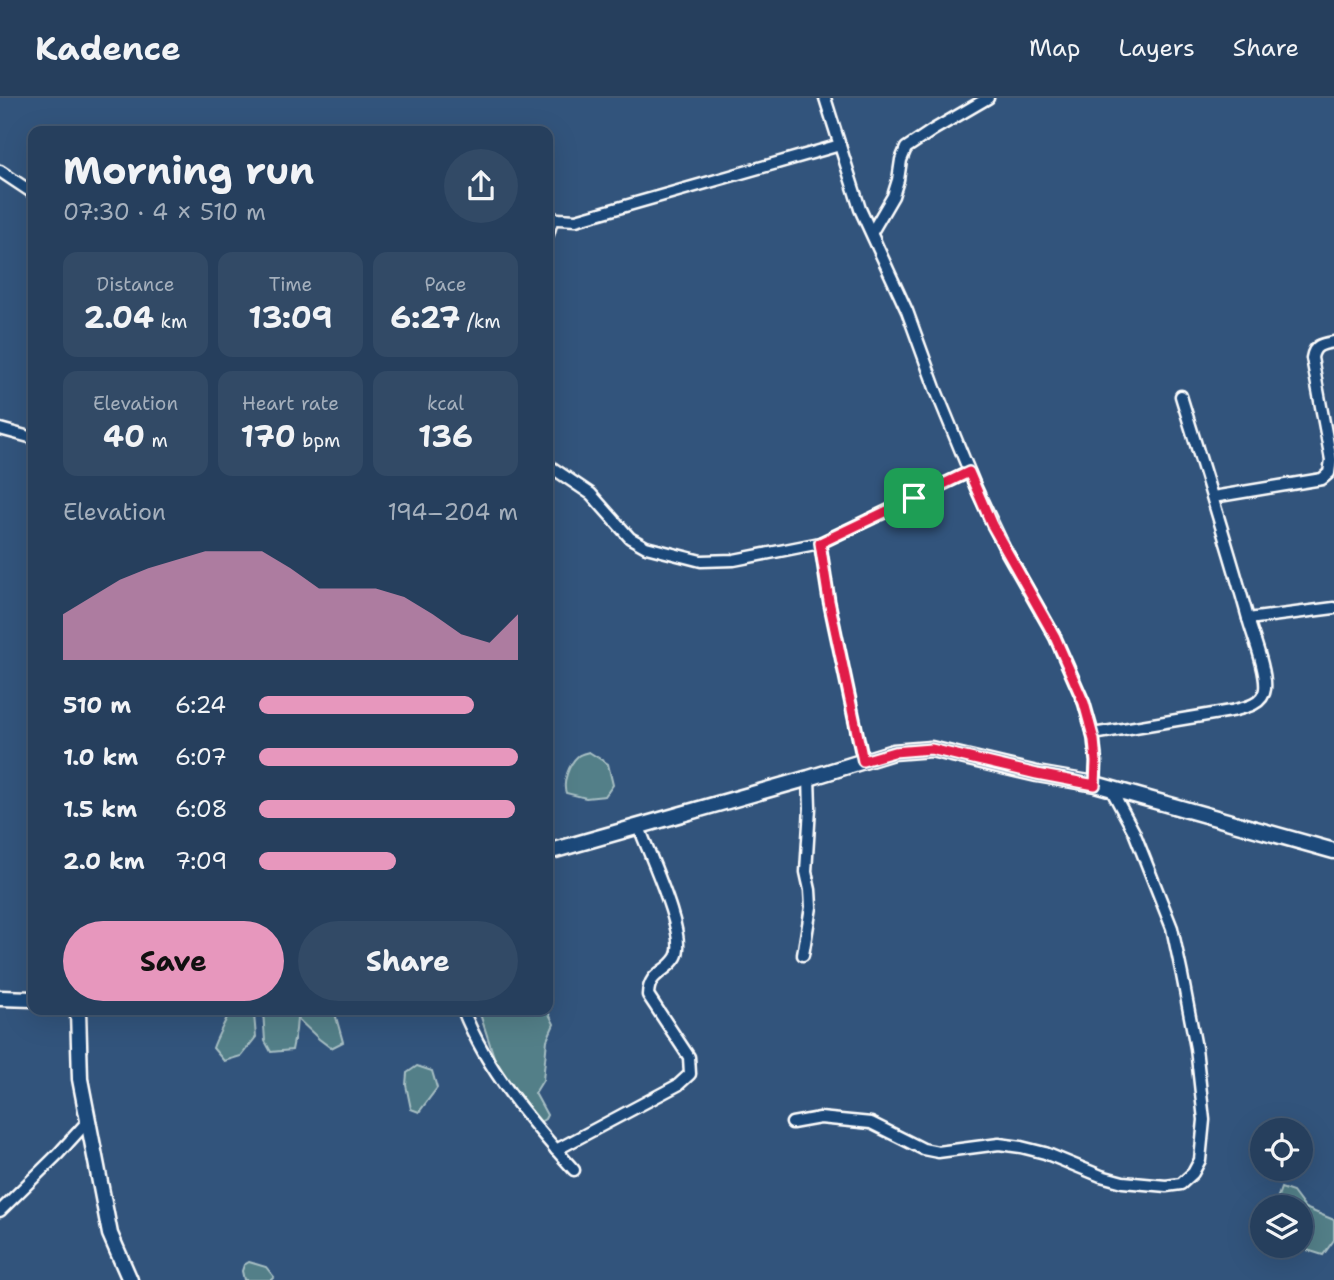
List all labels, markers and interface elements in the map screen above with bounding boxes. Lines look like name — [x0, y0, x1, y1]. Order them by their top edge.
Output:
text: Kadence — [35, 26, 181, 71]
text: Map — [1029, 32, 1080, 64]
text: Layers — [1118, 32, 1195, 64]
text: Share — [1233, 32, 1299, 64]
text: Morning run — [63, 145, 314, 196]
button: share — [444, 149, 518, 223]
text: 07:30 · 4 × 510 m — [63, 197, 266, 227]
text: Distance — [97, 272, 174, 297]
text: Time — [269, 272, 312, 297]
text: Pace — [425, 272, 466, 297]
text: 2.04 — [84, 297, 154, 338]
text: 13:09 — [248, 297, 333, 338]
text: 6:27 — [390, 297, 460, 338]
text: km — [154, 309, 187, 334]
text: /km — [460, 309, 501, 334]
text: Elevation — [93, 391, 178, 416]
text: Heart rate — [242, 391, 339, 416]
text: kcal — [427, 391, 464, 416]
text: 40 — [103, 416, 145, 457]
text: 170 — [241, 416, 296, 457]
text: 136 — [418, 416, 473, 457]
text: m — [145, 428, 168, 453]
text: bpm — [296, 428, 340, 453]
pin — [884, 468, 944, 528]
icon: arrive — [895, 479, 933, 517]
text: Elevation — [63, 497, 166, 527]
text: 194–204 m — [387, 497, 518, 527]
text: 510 m — [63, 690, 131, 720]
text: 6:24 — [175, 690, 226, 720]
text: 1.0 km — [63, 742, 138, 772]
text: 6:07 — [175, 742, 227, 772]
text: 1.5 km — [63, 794, 137, 824]
text: 6:08 — [175, 794, 228, 824]
text: 2.0 km — [63, 846, 145, 876]
text: 7:09 — [175, 846, 227, 876]
button: Save — [63, 921, 284, 1001]
button: Share — [298, 921, 518, 1001]
map controls — [1250, 1118, 1313, 1258]
button: locate — [1250, 1118, 1313, 1181]
button: layers — [1250, 1195, 1313, 1258]

